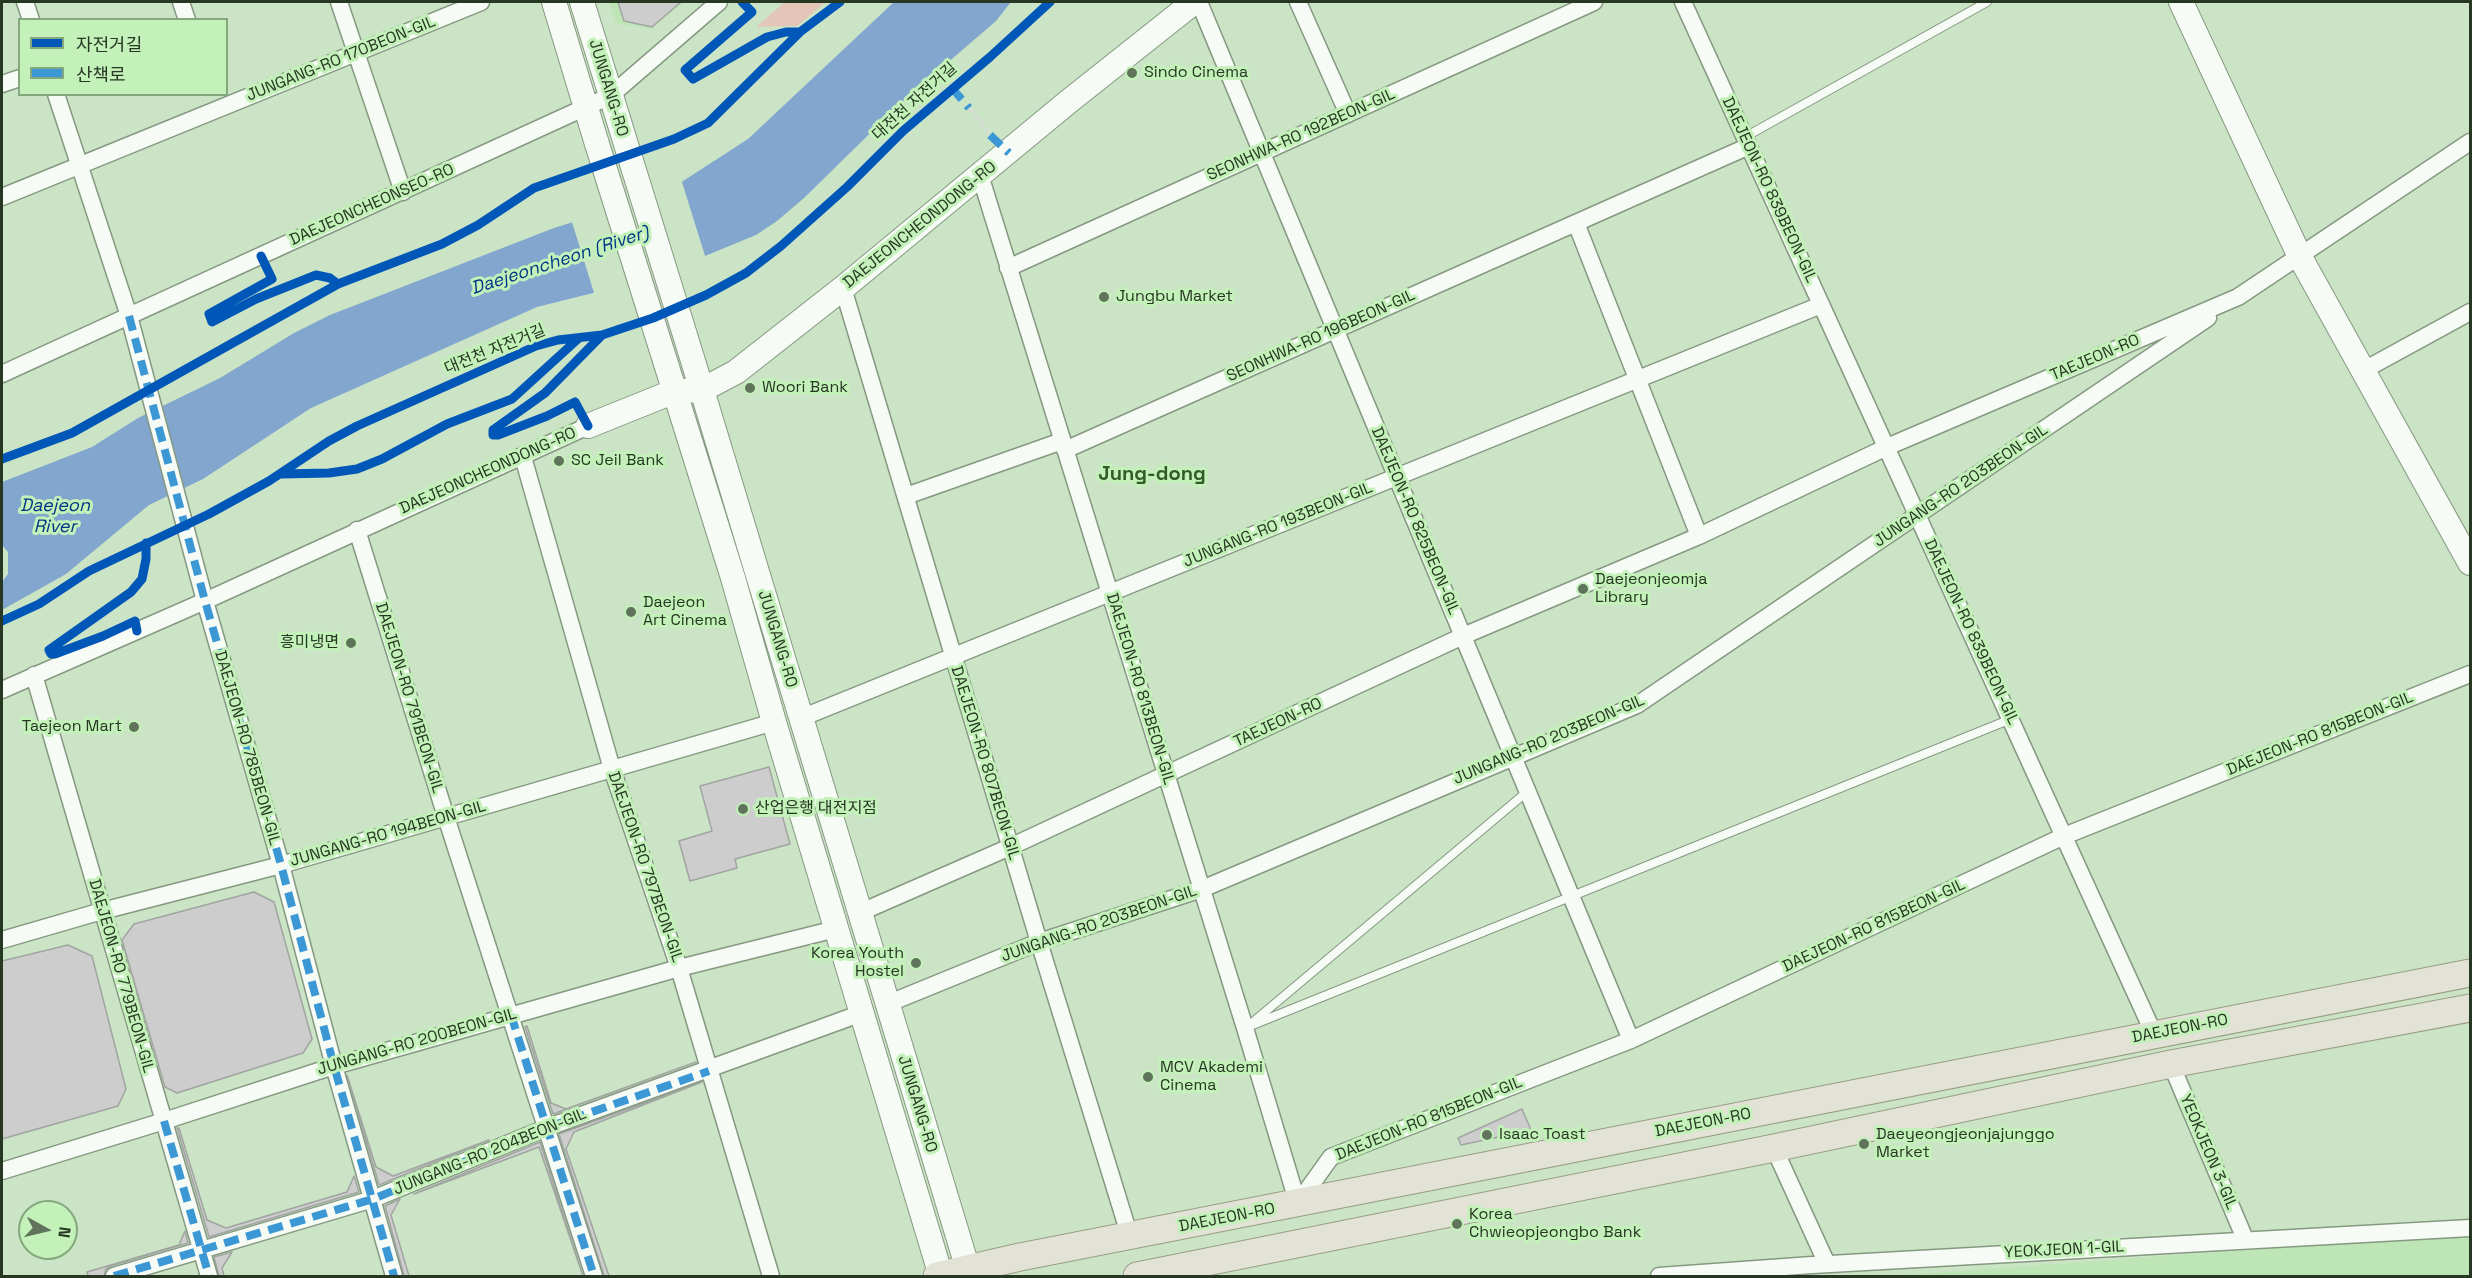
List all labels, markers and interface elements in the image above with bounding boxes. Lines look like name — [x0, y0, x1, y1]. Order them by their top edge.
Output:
street label: JUNGANG-RO 170BEON-GIL — [244, 12, 438, 106]
legend — [18, 18, 228, 96]
text: 자전거길 — [76, 33, 142, 56]
street label: JUNGANG-RO — [584, 37, 632, 139]
street label: 대전천 자전거길 — [869, 59, 961, 145]
text: 산책로 — [76, 63, 126, 86]
place label: Sindo Cinema — [1144, 63, 1248, 83]
marker: Sindo Cinema — [1125, 66, 1139, 80]
street label: SEONHWA-RO 192BEON-GIL — [1204, 85, 1398, 185]
street label: DAEJEON-RO 839BEON-GIL — [1718, 94, 1820, 286]
street label: DAEJEONCHEONDONG-RO — [840, 157, 1000, 293]
street label: DAEJEONCHEONSEO-RO — [287, 160, 457, 250]
water label: Daejeoncheon (River) — [469, 222, 651, 300]
street label: SEONHWA-RO 196BEON-GIL — [1224, 286, 1418, 386]
place label: Jungbu Market — [1116, 287, 1233, 307]
marker: Jungbu Market — [1097, 290, 1111, 304]
street label: 대전천 자전거길 — [442, 321, 548, 379]
street label: TAEJEON-RO — [2047, 331, 2143, 385]
place label: Woori Bank — [762, 378, 848, 398]
marker: Woori Bank — [743, 381, 757, 395]
street label: JUNGANG-RO 203BEON-GIL — [1870, 421, 2052, 551]
street label: DAEJEONCHEONDONG-RO — [397, 423, 579, 519]
street label: DAEJEON-RO 825BEON-GIL — [1367, 424, 1463, 618]
place label: SC Jeil Bank — [571, 451, 664, 471]
marker: SC Jeil Bank — [552, 454, 566, 468]
district label: Jung-dong — [1098, 463, 1206, 487]
street label: JUNGANG-RO 193BEON-GIL — [1181, 478, 1375, 572]
water label: Daejeon River — [20, 495, 90, 538]
street label: DAEJEON-RO 839BEON-GIL — [1920, 536, 2022, 728]
place label: Daejeonjeomja Library — [1595, 570, 1707, 608]
marker: Daejeonjeomja Library — [1576, 582, 1590, 596]
street label: JUNGANG-RO — [753, 588, 801, 690]
street label: DAEJEON-RO 813BEON-GIL — [1102, 591, 1178, 787]
place label: Daejeon Art Cinema — [643, 593, 727, 631]
street label: DAEJEON-RO 791BEON-GIL — [371, 600, 447, 796]
marker: Daejeon Art Cinema — [624, 605, 638, 619]
place label: 흥미냉면 — [280, 633, 339, 653]
marker: 흥미냉면 — [344, 636, 358, 650]
street label: DAEJEON-RO 785BEON-GIL — [210, 649, 284, 847]
street label: DAEJEON-RO 807BEON-GIL — [946, 664, 1024, 862]
street label: DAEJEON-RO 815BEON-GIL — [2224, 688, 2416, 780]
street label: JUNGANG-RO 203BEON-GIL — [1451, 691, 1647, 789]
street label: TAEJEON-RO — [1231, 694, 1325, 752]
place label: Taejeon Mart — [22, 717, 122, 737]
marker: Taejeon Mart — [127, 720, 141, 734]
street label: DAEJEON-RO 797BEON-GIL — [603, 769, 687, 965]
street label: JUNGANG-RO 194BEON-GIL — [288, 797, 488, 871]
place label: 산업은행 대전지점 — [755, 799, 877, 819]
marker: 산업은행 대전지점 — [736, 802, 750, 816]
street label: DAEJEON-RO 815BEON-GIL — [1780, 875, 1968, 977]
street label: DAEJEON-RO 779BEON-GIL — [84, 877, 158, 1075]
street label: JUNGANG-RO 203BEON-GIL — [999, 881, 1199, 967]
place label: Korea Youth Hostel — [811, 944, 904, 982]
marker: Korea Youth Hostel — [909, 956, 923, 970]
street label: JUNGANG-RO 200BEON-GIL — [315, 1004, 519, 1080]
street label: DAEJEON-RO — [2130, 1010, 2230, 1048]
street label: JUNGANG-RO — [893, 1053, 941, 1155]
place label: MCV Akademi Cinema — [1160, 1058, 1263, 1096]
marker: MCV Akademi Cinema — [1141, 1070, 1155, 1084]
street label: DAEJEON-RO 815BEON-GIL — [1333, 1073, 1525, 1165]
street label: YEOKJEON 3-GIL — [2175, 1091, 2241, 1213]
street label: JUNGANG-RO 204BEON-GIL — [391, 1104, 589, 1200]
street label: DAEJEON-RO — [1653, 1104, 1753, 1142]
place label: Isaac Toast — [1499, 1125, 1586, 1145]
place label: Daeyeongjeonjajunggo Market — [1876, 1125, 2055, 1163]
marker: Isaac Toast — [1480, 1128, 1494, 1142]
marker: Daeyeongjeonjajunggo Market — [1857, 1137, 1871, 1151]
street label: DAEJEON-RO — [1177, 1199, 1277, 1237]
north arrow — [18, 1200, 78, 1260]
place label: Korea Chwieopjeongbo Bank — [1469, 1205, 1641, 1243]
marker: Korea Chwieopjeongbo Bank — [1450, 1217, 1464, 1231]
text: N — [53, 1226, 75, 1239]
street label: YEOKJEON 1-GIL — [2003, 1237, 2125, 1263]

